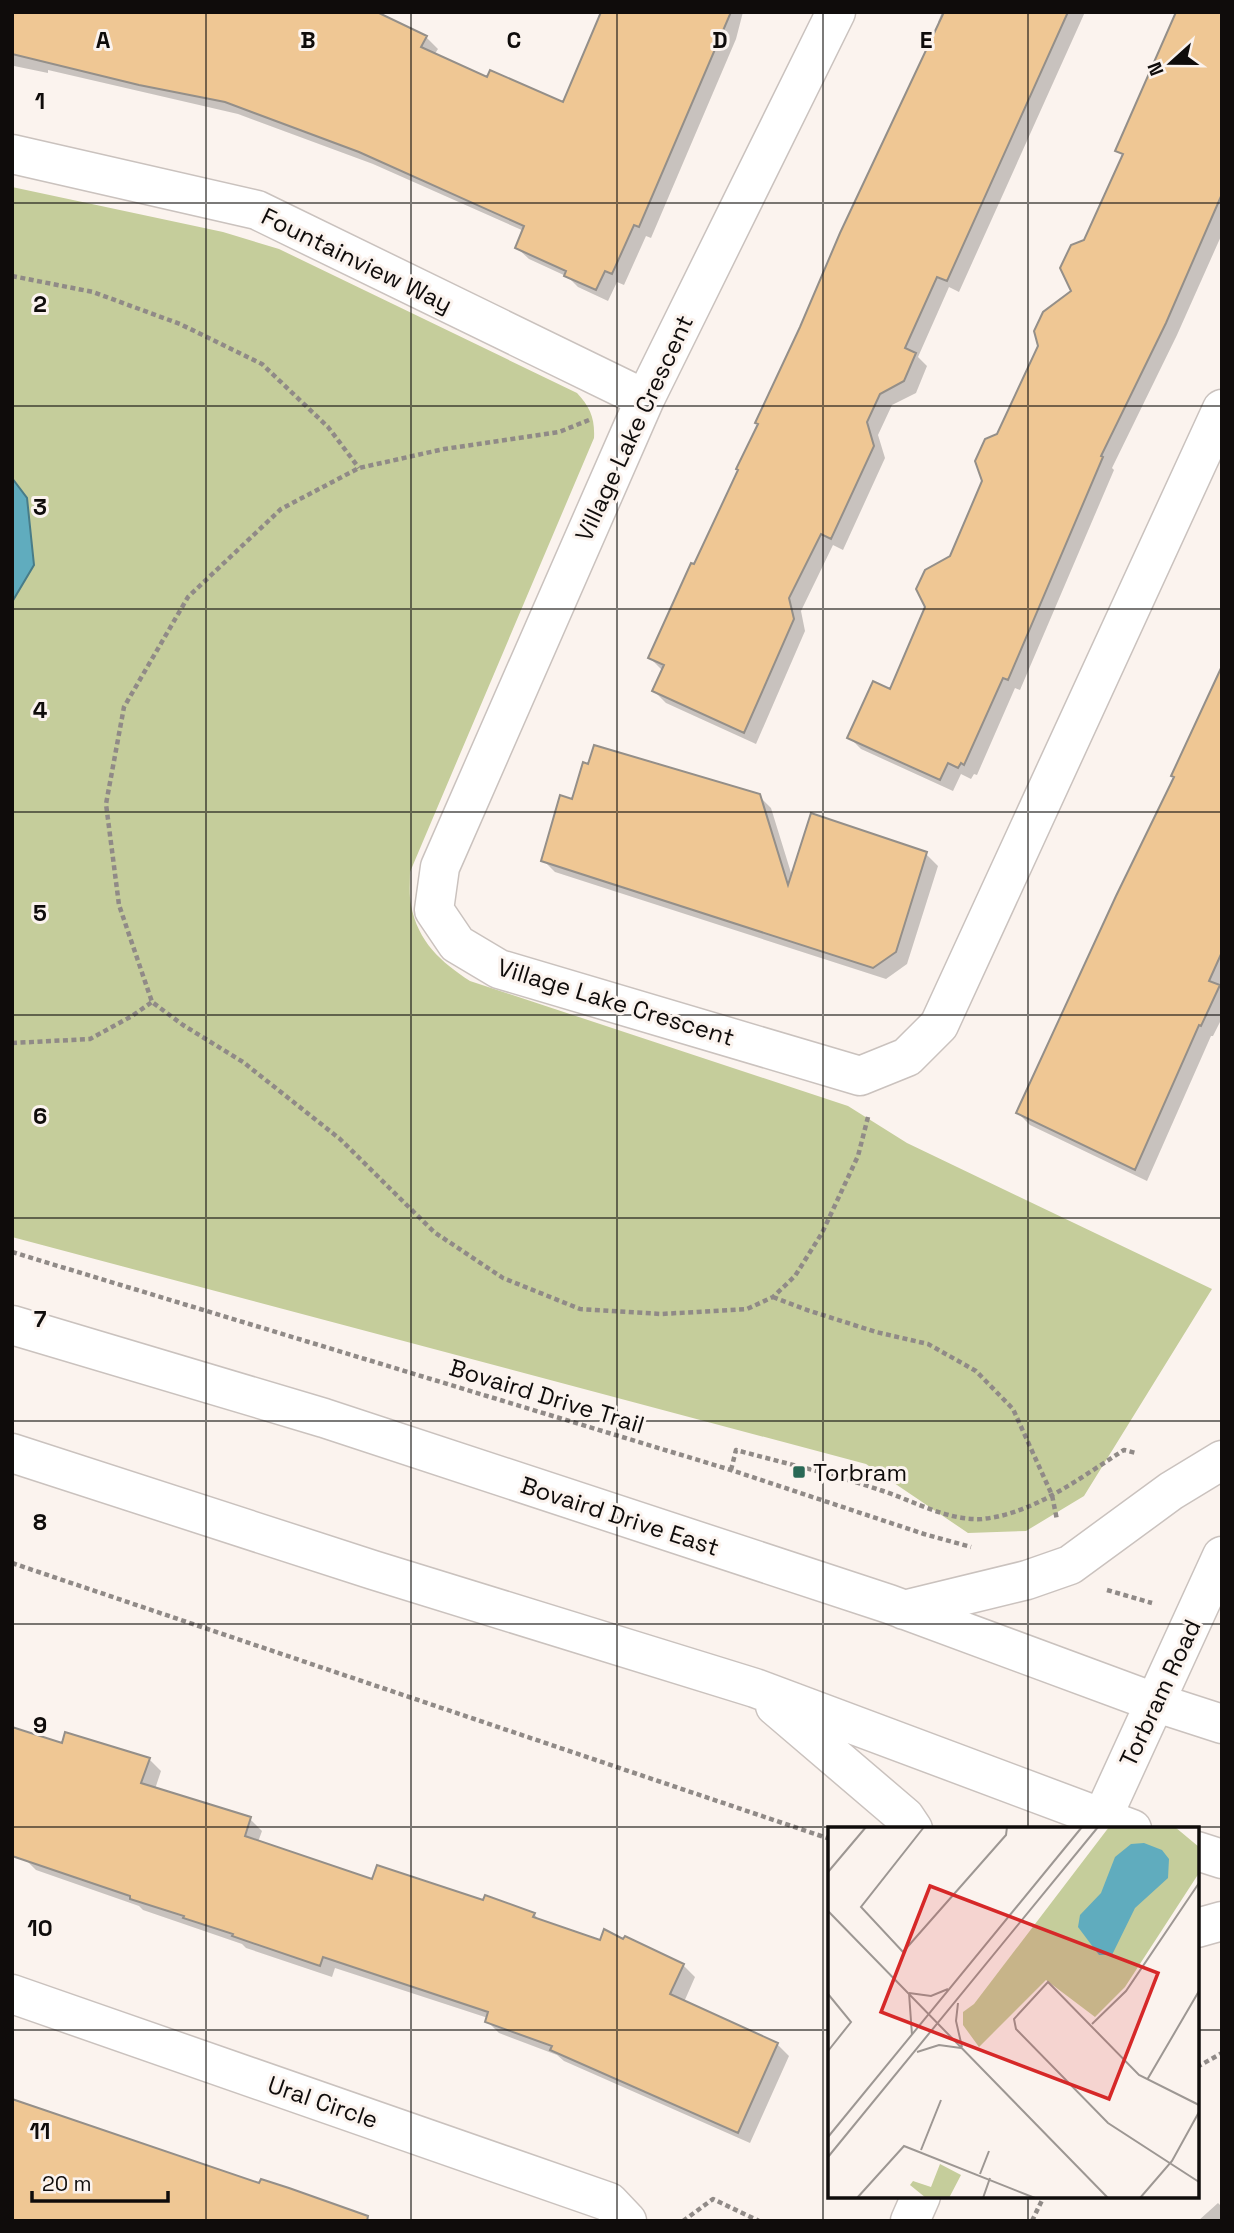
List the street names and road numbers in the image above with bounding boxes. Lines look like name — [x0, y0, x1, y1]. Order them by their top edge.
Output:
street label: Fountainview Way — [256, 200, 458, 320]
street label: Village Lake Crescent — [568, 310, 700, 546]
street label: Village Lake Crescent — [494, 951, 738, 1053]
street label: Bovaird Drive Trail — [446, 1352, 648, 1440]
street label: Bovaird Drive East — [517, 1469, 723, 1563]
street label: Torbram Road — [1112, 1614, 1208, 1772]
street label: Ural Circle — [264, 2069, 382, 2135]

